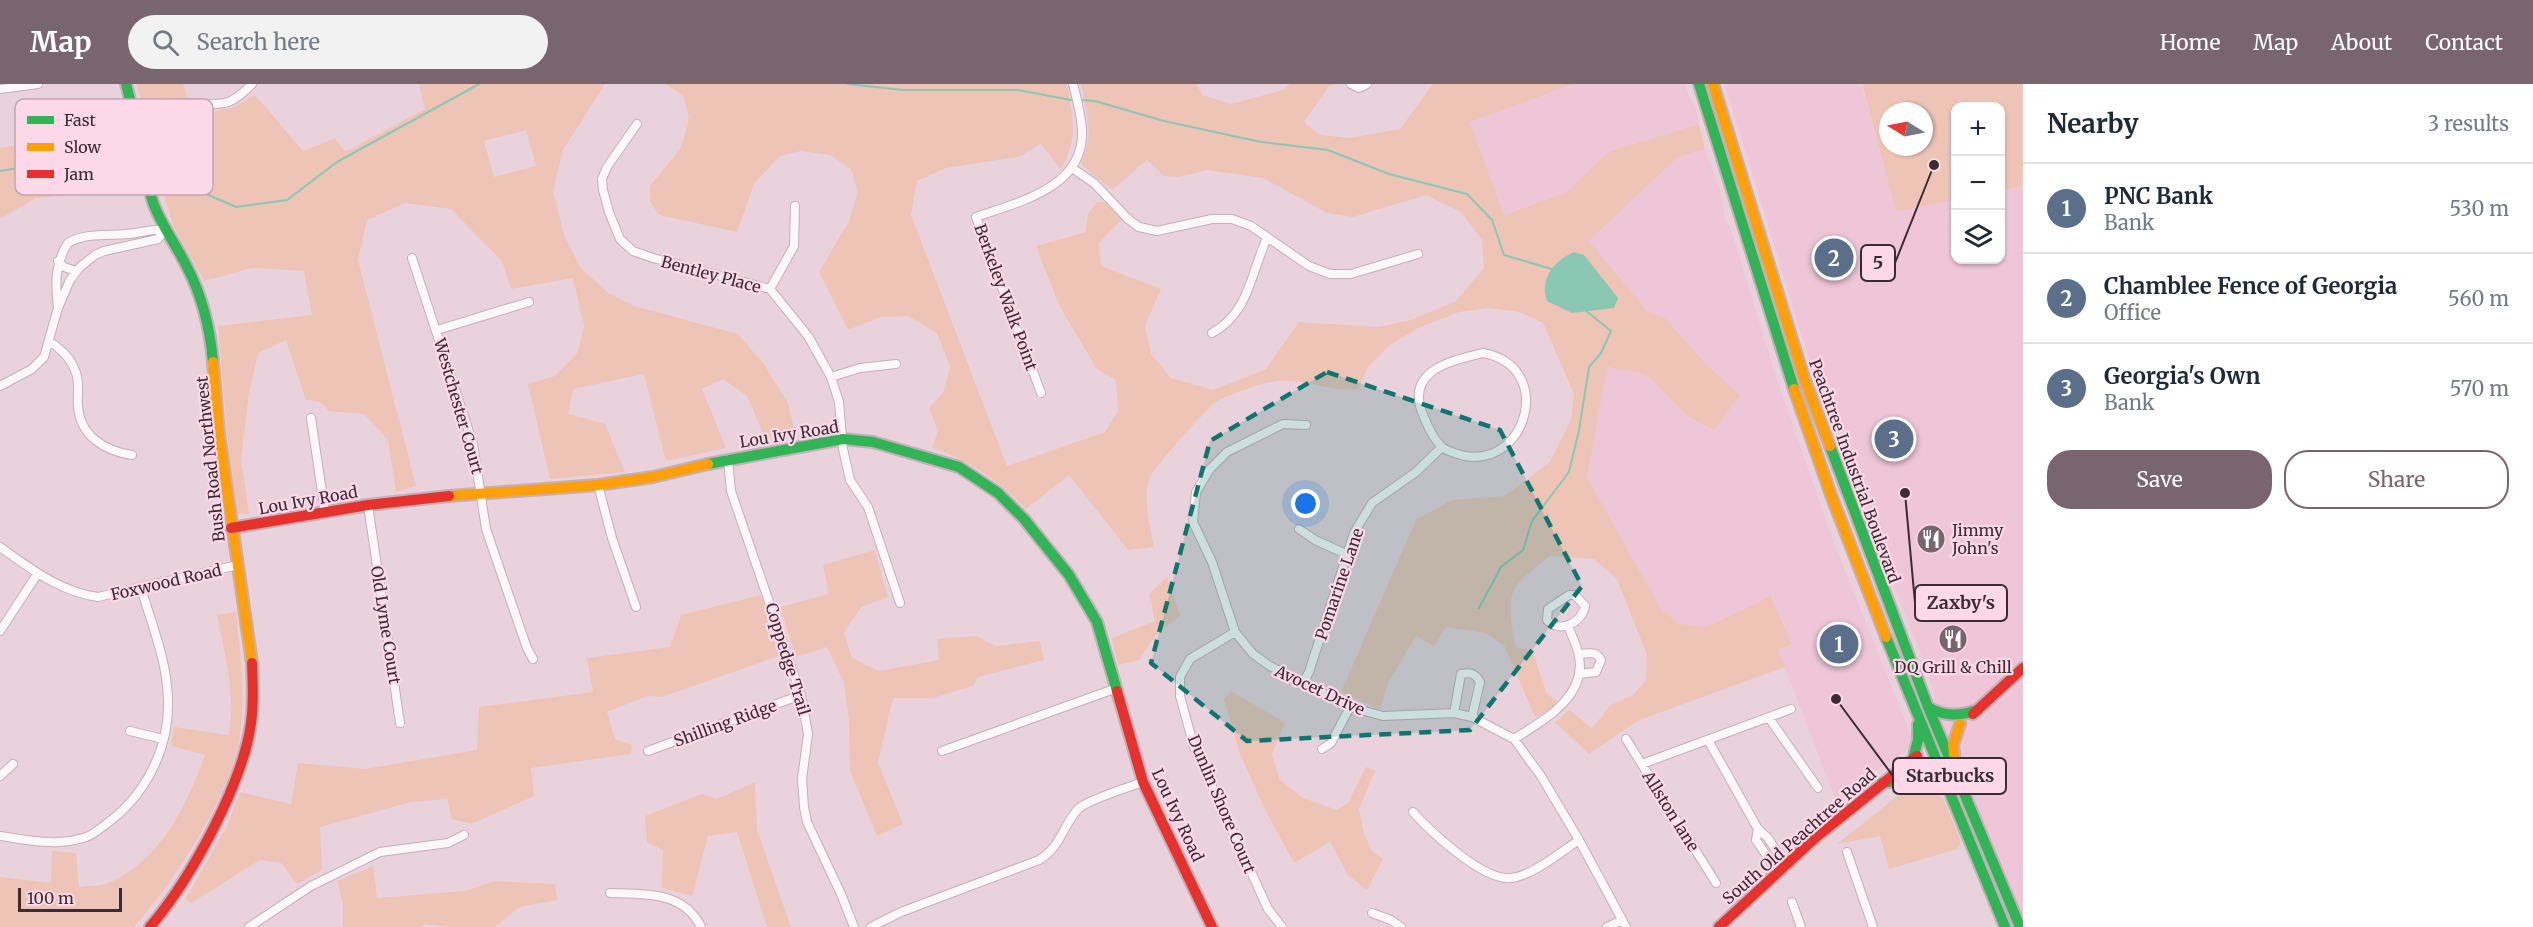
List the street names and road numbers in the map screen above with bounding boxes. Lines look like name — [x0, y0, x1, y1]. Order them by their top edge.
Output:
street label: Berkeley Walk Point — [970, 221, 1042, 374]
street label: Bentley Place — [659, 251, 763, 297]
street label: Westchester Court — [430, 335, 488, 477]
street label: Peachtree Industrial Boulevard — [1805, 356, 1905, 586]
street label: Bush Road Northwest — [191, 374, 229, 543]
street label: Lou Ivy Road — [738, 416, 840, 452]
street label: Lou Ivy Road — [257, 481, 359, 519]
street label: Pomarine Lane — [1311, 525, 1367, 643]
street label: Foxwood Road — [109, 559, 224, 604]
street label: Old Lyme Court — [367, 565, 405, 686]
street label: Coppedge Trail — [761, 600, 815, 718]
street label: Avocet Drive — [1271, 660, 1368, 720]
street label: Shilling Ridge — [671, 695, 779, 751]
street label: Dunlin Shore Court — [1184, 732, 1261, 877]
street label: South Old Peachtree Road — [1718, 764, 1880, 908]
street label: Lou Ivy Road — [1148, 765, 1208, 865]
street label: Allston lane — [1638, 766, 1704, 855]

